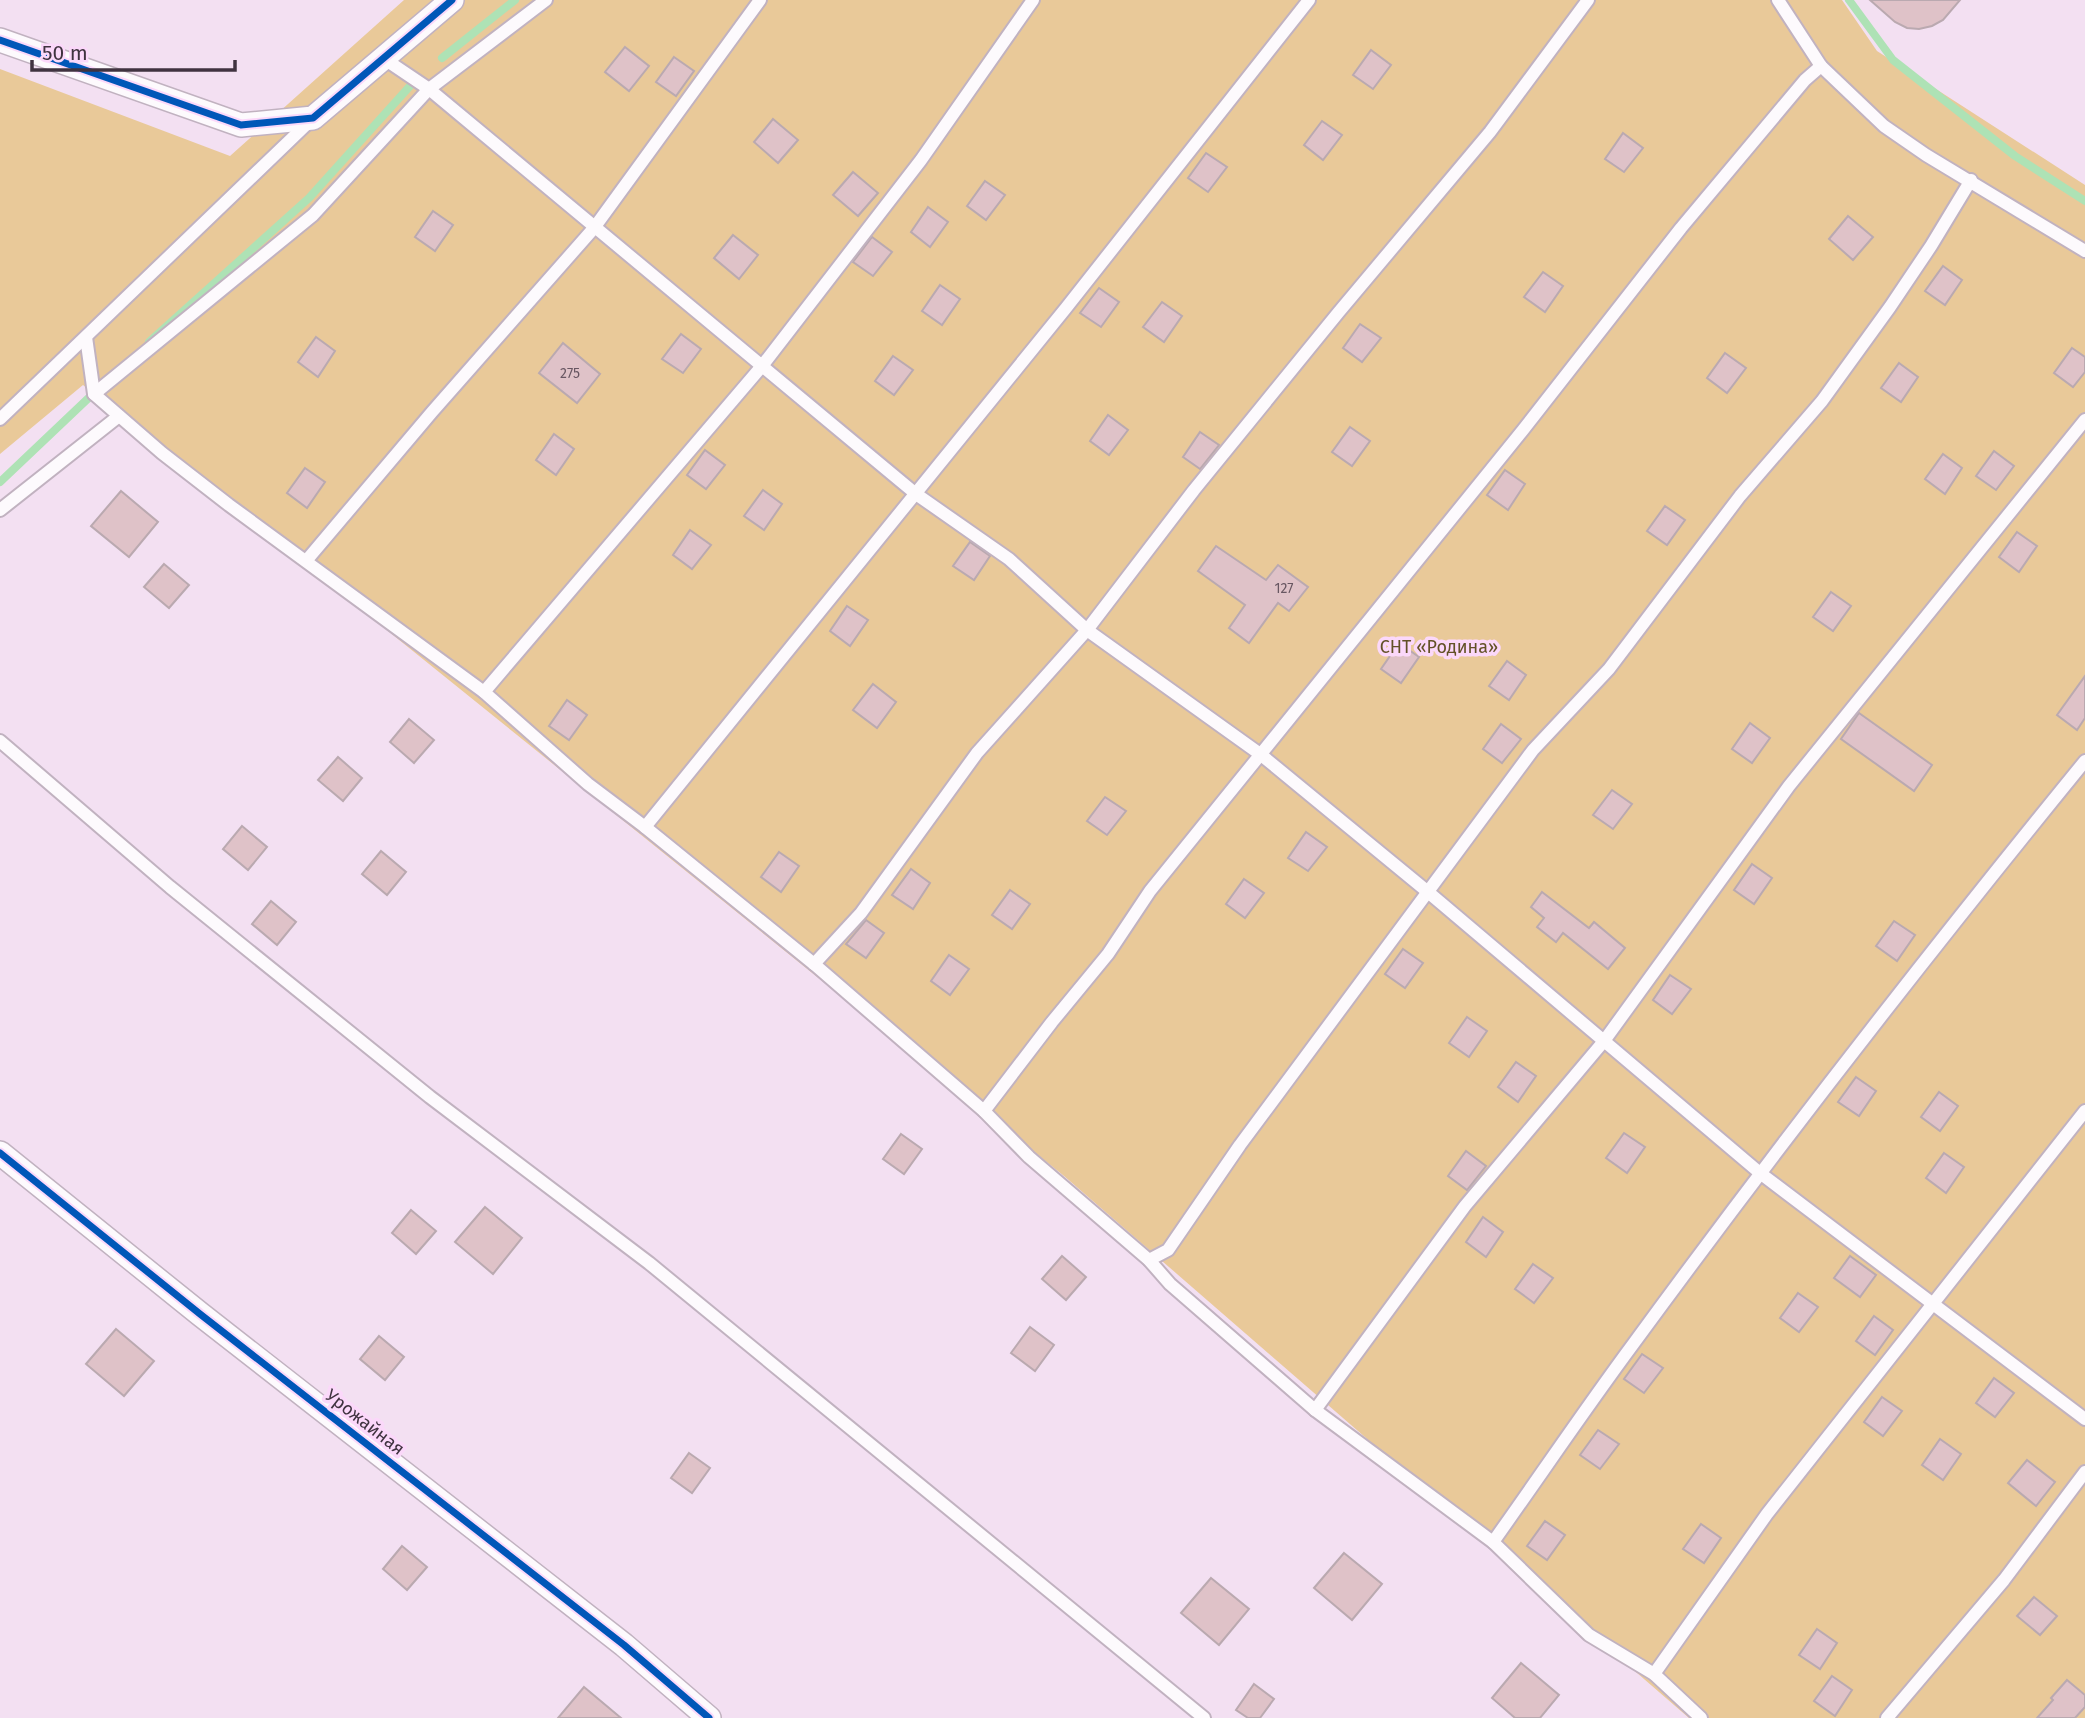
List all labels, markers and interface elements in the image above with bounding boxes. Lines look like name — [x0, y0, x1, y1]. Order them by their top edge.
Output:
scale bar — [32, 28, 234, 72]
text: 50 m — [42, 40, 88, 66]
house number: 275 — [560, 365, 580, 382]
house number: 127 — [1274, 580, 1294, 597]
park label: СНТ «Родина» — [1380, 636, 1498, 658]
street label: Урожайная — [321, 1384, 409, 1460]

